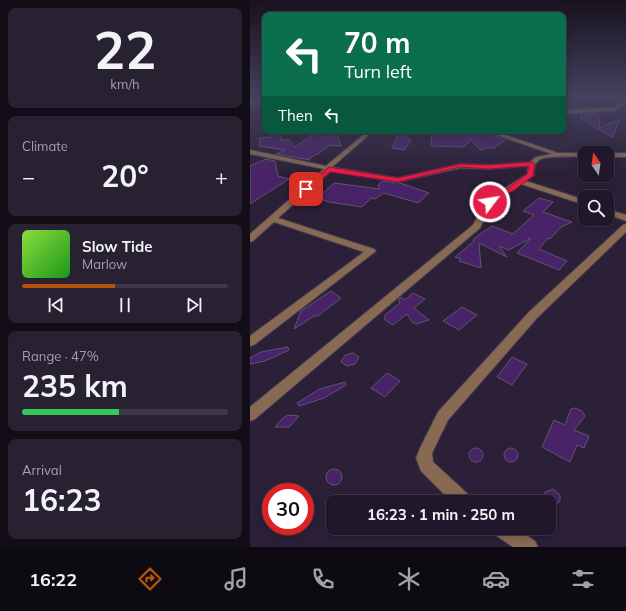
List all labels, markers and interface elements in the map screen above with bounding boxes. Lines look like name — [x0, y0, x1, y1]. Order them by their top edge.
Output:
text: 22 — [94, 17, 156, 82]
text: 70 m — [344, 25, 410, 60]
icon: left — [278, 28, 330, 80]
text: Turn left — [344, 60, 412, 83]
text: km/h — [110, 76, 140, 92]
icon: left — [321, 104, 343, 126]
text: Then — [278, 106, 313, 125]
text: Climate — [22, 138, 68, 154]
north arrow — [578, 146, 614, 182]
map controls — [578, 146, 614, 226]
text: 20° — [101, 157, 149, 195]
text: − — [22, 163, 35, 191]
text: + — [215, 163, 228, 191]
pin — [289, 172, 323, 206]
icon: arrive — [295, 178, 317, 200]
position arrow — [469, 181, 511, 223]
button: search — [578, 190, 614, 226]
text: Slow Tide — [82, 237, 152, 256]
text: Marlow — [82, 256, 127, 272]
icon: previous — [45, 294, 67, 316]
icon: pause — [114, 294, 136, 316]
icon: next — [183, 294, 205, 316]
text: Range · 47% — [22, 348, 99, 364]
text: 235 km — [22, 367, 128, 405]
text: Arrival — [22, 462, 62, 478]
text: 16:23 — [22, 481, 101, 519]
speed limit sign: 30 — [262, 483, 314, 535]
text: 16:23 · 1 min · 250 m — [367, 505, 515, 524]
icon: directions — [136, 565, 164, 593]
icon: music — [222, 565, 250, 593]
icon: phone — [309, 565, 337, 593]
icon: climate — [395, 565, 423, 593]
icon: car — [482, 565, 510, 593]
icon: filters — [569, 565, 597, 593]
text: 16:22 — [29, 568, 77, 591]

